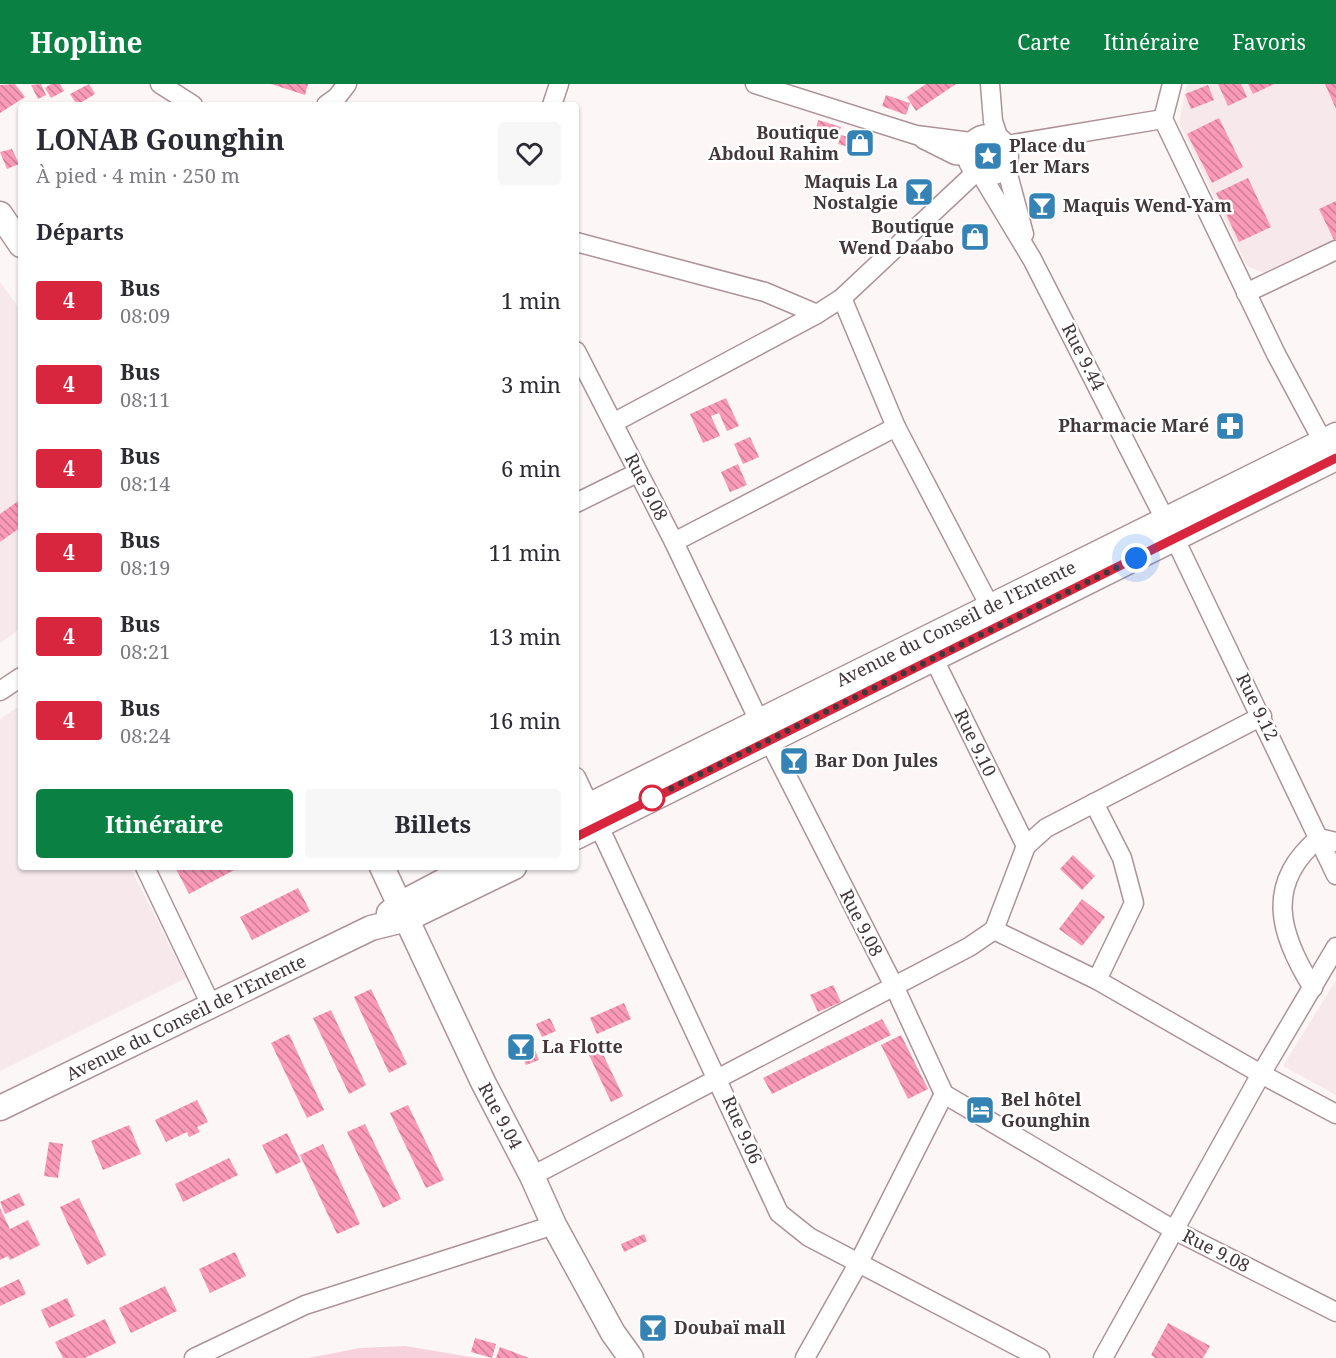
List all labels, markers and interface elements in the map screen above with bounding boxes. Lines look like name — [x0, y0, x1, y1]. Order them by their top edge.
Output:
text: Hopline — [30, 23, 143, 61]
text: Carte — [1017, 28, 1071, 56]
text: Itinéraire — [1104, 28, 1199, 56]
text: Favoris — [1232, 28, 1306, 56]
text: LONAB Gounghin — [36, 120, 285, 158]
place label: Boutique Abdoul Rahim — [708, 120, 839, 165]
button: heart — [498, 122, 561, 185]
shop icon: Boutique Abdoul Rahim — [844, 127, 876, 159]
place label: Place du 1er Mars — [1009, 133, 1090, 178]
place icon: Place du 1er Mars — [972, 140, 1004, 172]
text: À pied · 4 min · 250 m — [36, 162, 240, 189]
place label: Maquis La Nostalgie — [804, 169, 898, 214]
bar icon: Maquis La Nostalgie — [903, 176, 935, 208]
bar icon: Maquis Wend-Yam — [1026, 190, 1058, 222]
place label: Maquis Wend-Yam — [1063, 193, 1232, 217]
place label: Boutique Wend Daabo — [839, 214, 954, 259]
text: Départs — [36, 216, 124, 246]
shop icon: Boutique Wend Daabo — [959, 221, 991, 253]
text: Bus — [120, 272, 160, 302]
text: 1 min — [501, 285, 561, 315]
text: 4 — [63, 286, 75, 314]
text: 08:09 — [120, 302, 170, 329]
street label: Rue 9.44 — [1057, 319, 1111, 394]
text: Bus — [120, 356, 160, 386]
text: 3 min — [501, 369, 561, 399]
text: 4 — [63, 370, 75, 398]
text: 08:11 — [120, 386, 170, 413]
pharmacy icon: Pharmacie Maré — [1214, 410, 1246, 442]
place label: Pharmacie Maré — [1058, 413, 1209, 437]
text: Bus — [120, 440, 160, 470]
street label: Rue 9.08 — [620, 449, 674, 524]
text: 6 min — [501, 453, 561, 483]
text: 4 — [63, 454, 75, 482]
text: 08:14 — [120, 470, 170, 497]
text: Bus — [120, 524, 160, 554]
text: 11 min — [489, 537, 561, 567]
text: 4 — [63, 538, 75, 566]
your location — [1121, 543, 1151, 573]
text: 08:19 — [120, 554, 170, 581]
street label: Avenue du Conseil de l'Entente — [832, 554, 1080, 692]
text: Bus — [120, 608, 160, 638]
text: 13 min — [489, 621, 561, 651]
text: 4 — [63, 622, 75, 650]
text: 08:21 — [120, 638, 170, 665]
street label: Rue 9.12 — [1231, 669, 1285, 744]
text: Bus — [120, 692, 160, 722]
text: 16 min — [489, 705, 561, 735]
street label: Rue 9.10 — [949, 705, 1003, 780]
text: 4 — [63, 706, 75, 734]
text: 08:24 — [120, 722, 170, 749]
bar icon: Bar Don Jules — [778, 745, 810, 777]
place label: Bar Don Jules — [815, 748, 938, 772]
unlabelled marker — [639, 785, 665, 811]
button: Itinéraire — [36, 789, 293, 858]
button: Billets — [305, 789, 561, 858]
street label: Rue 9.08 — [835, 885, 889, 960]
street label: Avenue du Conseil de l'Entente — [62, 948, 310, 1086]
bar icon: La Flotte — [505, 1031, 537, 1063]
place label: La Flotte — [542, 1034, 623, 1058]
street label: Rue 9.04 — [473, 1078, 528, 1153]
place label: Bel hôtel Gounghin — [1001, 1087, 1090, 1132]
street label: Rue 9.06 — [717, 1092, 769, 1167]
hotel icon: Bel hôtel Gounghin — [964, 1094, 996, 1126]
street label: Rue 9.08 — [1179, 1223, 1254, 1277]
bar icon: Doubaï mall — [637, 1312, 669, 1344]
place label: Doubaï mall — [674, 1315, 786, 1339]

